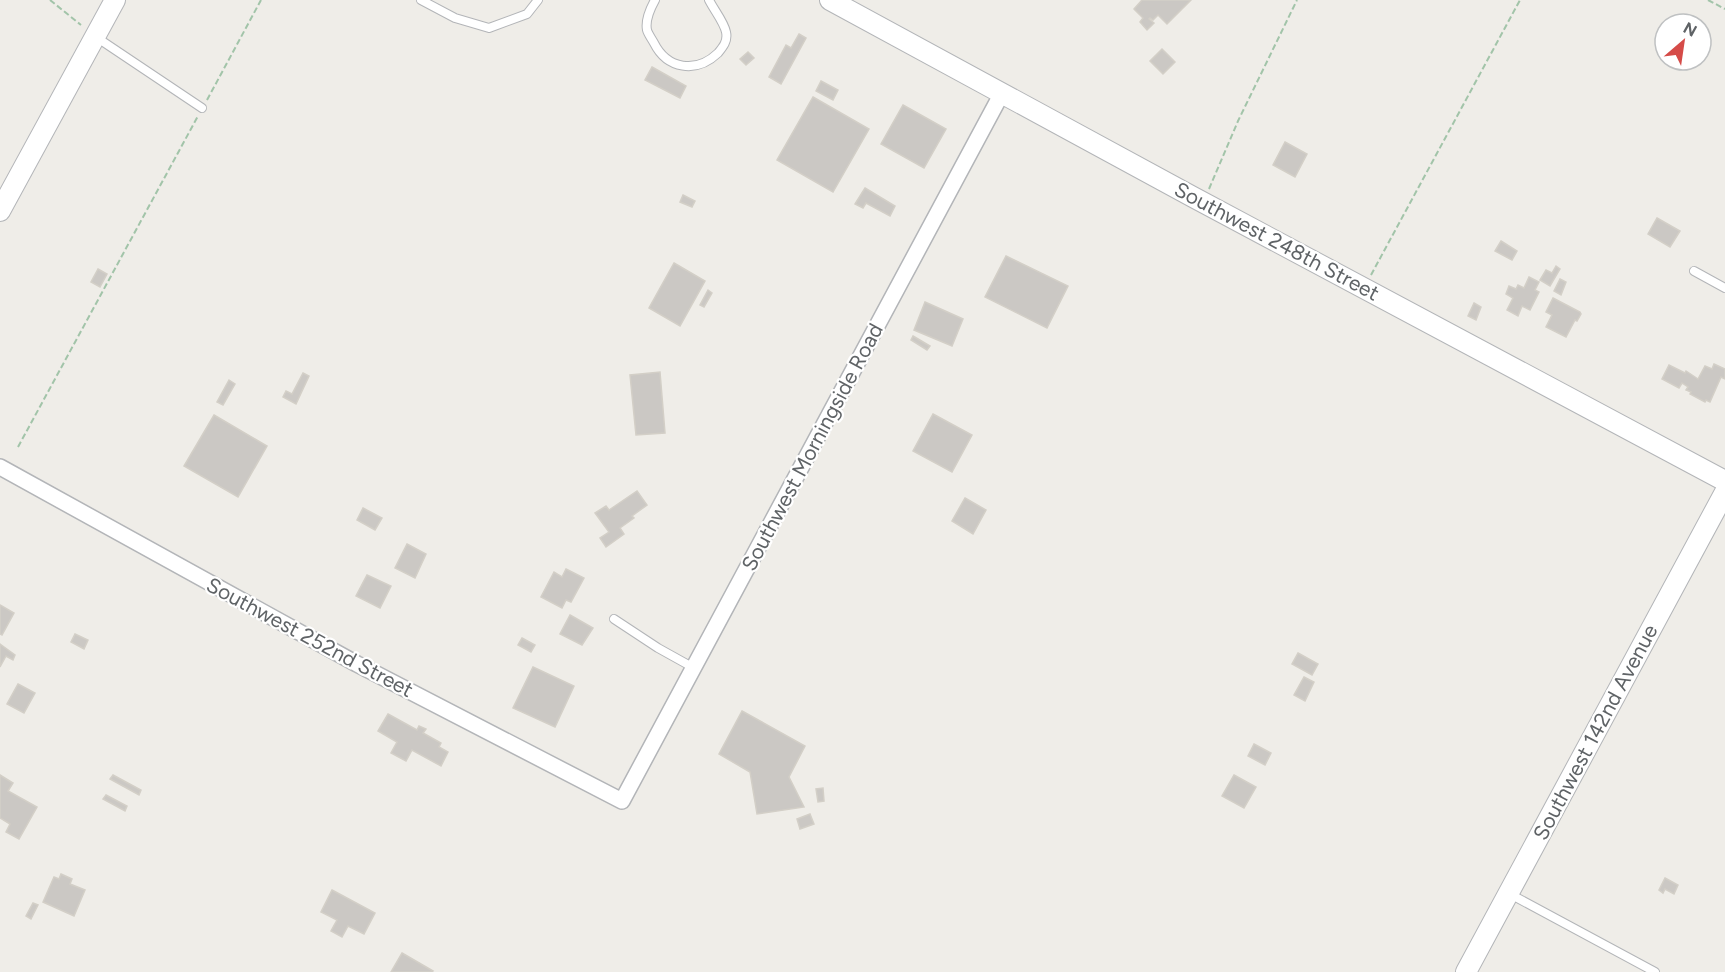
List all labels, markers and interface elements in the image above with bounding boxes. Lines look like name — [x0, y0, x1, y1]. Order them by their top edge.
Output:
north arrow — [1653, 12, 1713, 72]
text: N — [1680, 18, 1700, 41]
street label: Southwest 248th Street — [1170, 176, 1384, 306]
street label: Southwest Morningside Road — [736, 319, 888, 575]
street label: Southwest 252nd Street — [202, 572, 418, 702]
street label: Southwest 142nd Avenue — [1527, 620, 1663, 844]

